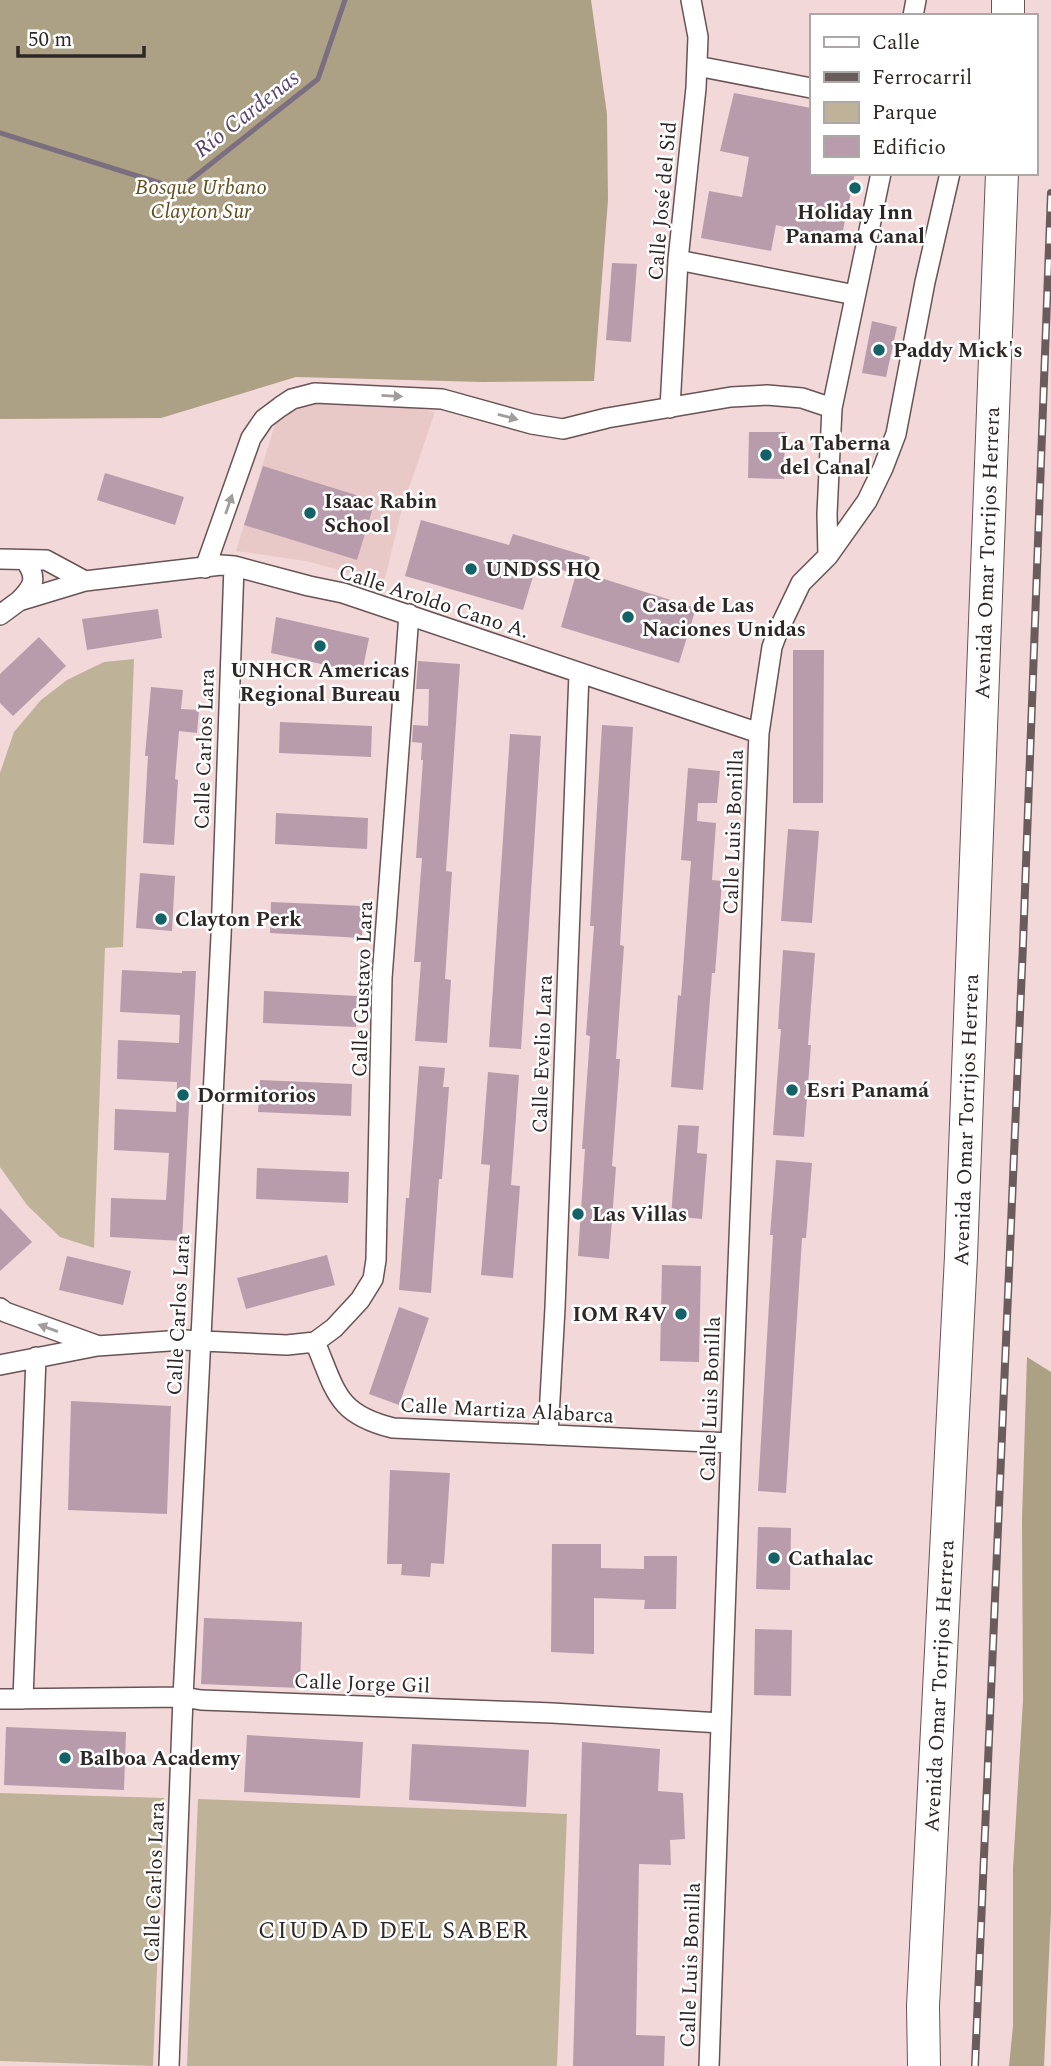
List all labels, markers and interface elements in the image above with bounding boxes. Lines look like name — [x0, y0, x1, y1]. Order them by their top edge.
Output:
scale bar — [18, 14, 144, 58]
legend — [810, 14, 1037, 175]
text: 50 m — [28, 24, 72, 56]
text: Calle — [872, 27, 920, 59]
water label: Río Cardenas — [186, 62, 307, 167]
text: Ferrocarril — [872, 62, 972, 94]
text: Parque — [872, 97, 937, 129]
street label: Calle José del Sid — [640, 120, 686, 282]
text: Edificio — [872, 132, 946, 164]
park label: Bosque Urbano Clayton Sur — [135, 172, 267, 228]
marker: Holiday Inn Panama Canal — [847, 180, 863, 196]
place label: Holiday Inn Panama Canal — [785, 197, 925, 253]
place label: Paddy Mick's — [893, 335, 1023, 367]
marker: Paddy Mick's — [871, 342, 887, 358]
one-way arrow — [381, 391, 403, 402]
street label: Avenida Omar Torrijos Herrera — [967, 406, 1009, 700]
one-way arrow — [497, 412, 519, 423]
place label: La Taberna del Canal — [780, 428, 890, 484]
marker: La Taberna del Canal — [758, 447, 774, 463]
place label: Isaac Rabin School — [324, 486, 437, 542]
one-way arrow — [224, 493, 235, 514]
marker: Isaac Rabin School — [302, 505, 318, 521]
place label: UNDSS HQ — [485, 554, 602, 586]
street label: Calle Aroldo Cano A. — [334, 556, 533, 648]
marker: UNDSS HQ — [463, 561, 479, 577]
place label: Casa de Las Naciones Unidas — [642, 590, 806, 646]
marker: Casa de Las Naciones Unidas — [620, 609, 636, 625]
marker: UNHCR Americas Regional Bureau — [312, 638, 328, 654]
place label: UNHCR Americas Regional Bureau — [230, 655, 410, 711]
street label: Calle Carlos Lara — [186, 667, 224, 830]
street label: Calle Luis Bonilla — [715, 748, 753, 915]
street label: Calle Gustavo Lara — [344, 899, 382, 1078]
place label: Clayton Perk — [175, 904, 302, 936]
marker: Clayton Perk — [153, 911, 169, 927]
street label: Calle Evelio Lara — [524, 973, 562, 1134]
street label: Avenida Omar Torrijos Herrera — [946, 973, 988, 1267]
place label: Esri Panamá — [806, 1075, 929, 1107]
place label: Dormitorios — [197, 1080, 316, 1112]
marker: Esri Panamá — [784, 1082, 800, 1098]
marker: Dormitorios — [175, 1087, 191, 1103]
place label: Las Villas — [592, 1199, 687, 1231]
marker: Las Villas — [570, 1206, 586, 1222]
street label: Calle Carlos Lara — [159, 1233, 199, 1396]
place label: IOM R4V — [573, 1299, 667, 1331]
marker: IOM R4V — [673, 1306, 689, 1322]
street label: Calle Luis Bonilla — [692, 1315, 730, 1482]
one-way arrow — [37, 1323, 58, 1334]
street label: Calle Martiza Alabarca — [399, 1389, 615, 1433]
street label: Avenida Omar Torrijos Herrera — [916, 1538, 964, 1833]
place label: Cathalac — [788, 1543, 873, 1575]
marker: Cathalac — [766, 1550, 782, 1566]
street label: Calle Jorge Gil — [293, 1666, 431, 1702]
place label: Balboa Academy — [79, 1743, 241, 1775]
marker: Balboa Academy — [57, 1750, 73, 1766]
street label: Calle Carlos Lara — [136, 1800, 174, 1963]
street label: Calle Luis Bonilla — [672, 1881, 710, 2048]
district label: CIUDAD DEL SABER — [258, 1913, 530, 1949]

